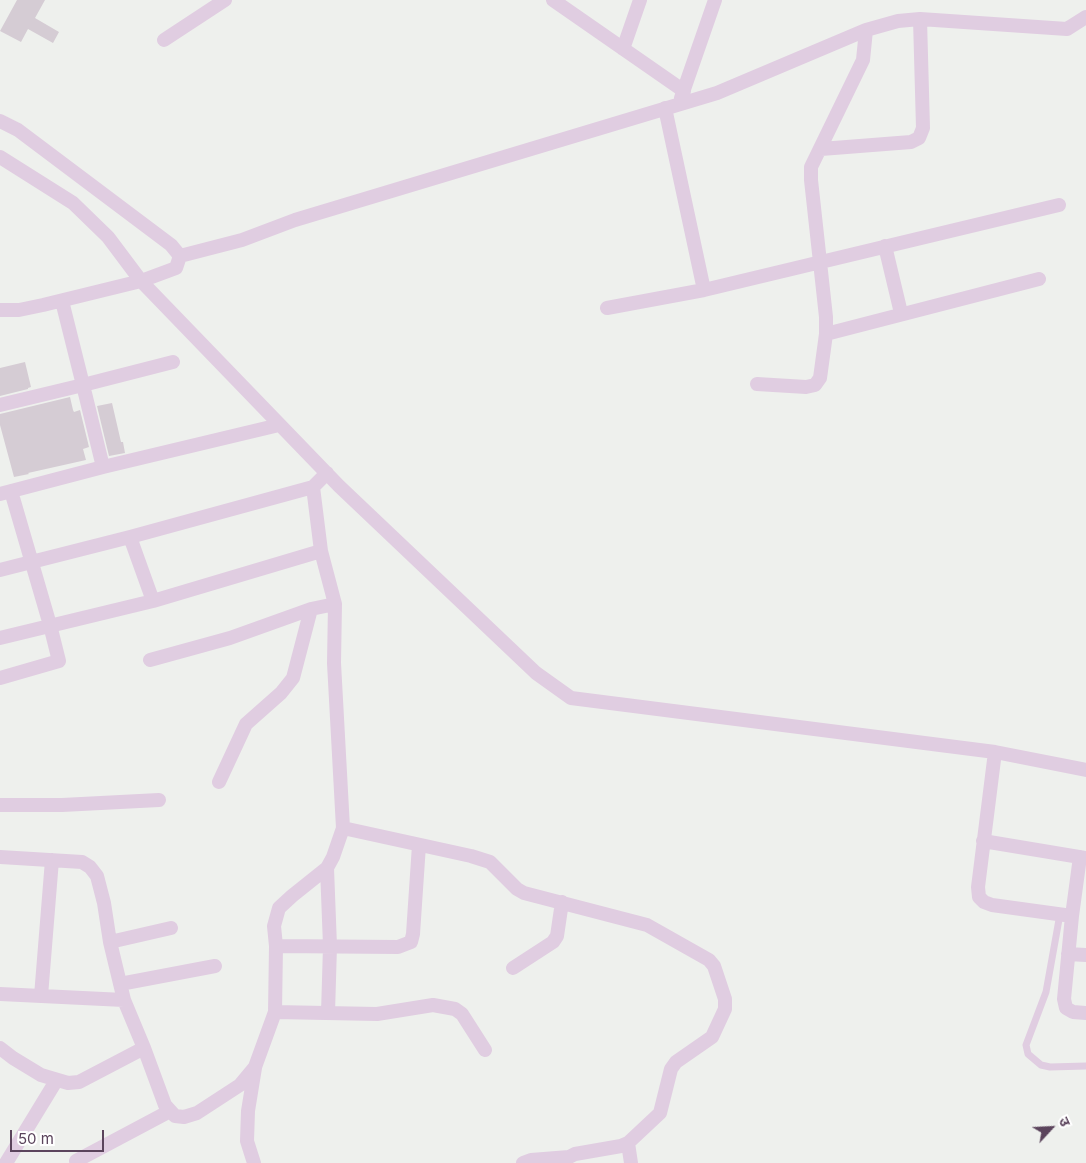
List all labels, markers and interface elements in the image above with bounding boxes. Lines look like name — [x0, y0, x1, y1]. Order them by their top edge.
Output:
north arrow — [1026, 1103, 1076, 1153]
text: उ — [1056, 1114, 1074, 1129]
scale bar — [12, 1120, 106, 1152]
text: 50 m — [18, 1129, 54, 1148]

